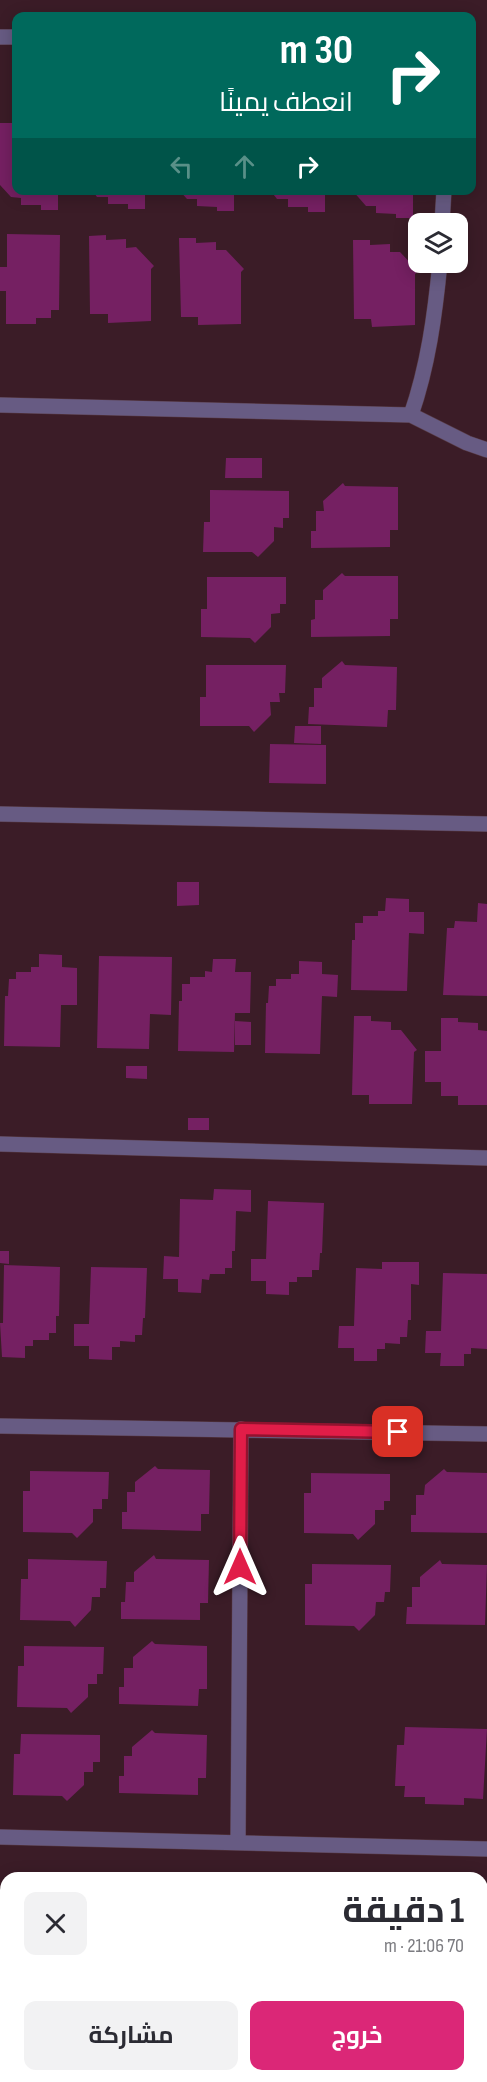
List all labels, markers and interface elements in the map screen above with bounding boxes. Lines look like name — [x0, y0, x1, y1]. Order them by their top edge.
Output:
text: 30 m — [280, 25, 353, 76]
icon: right — [374, 36, 452, 114]
text: انعطف يمينًا — [219, 87, 353, 119]
icon: left — [165, 150, 198, 183]
icon: ahead — [228, 150, 261, 183]
icon: right — [291, 150, 324, 183]
map controls — [408, 213, 468, 273]
button: layers — [408, 213, 468, 273]
pin — [372, 1406, 423, 1457]
icon: arrive — [381, 1415, 414, 1448]
position arrow — [208, 1535, 272, 1599]
text: 1 دقيقة — [342, 1890, 464, 1933]
button: close — [24, 1892, 87, 1955]
text: 70 m · 21:06 — [384, 1934, 464, 1958]
button: مشاركة — [24, 2001, 238, 2070]
button: خروج — [250, 2001, 464, 2070]

